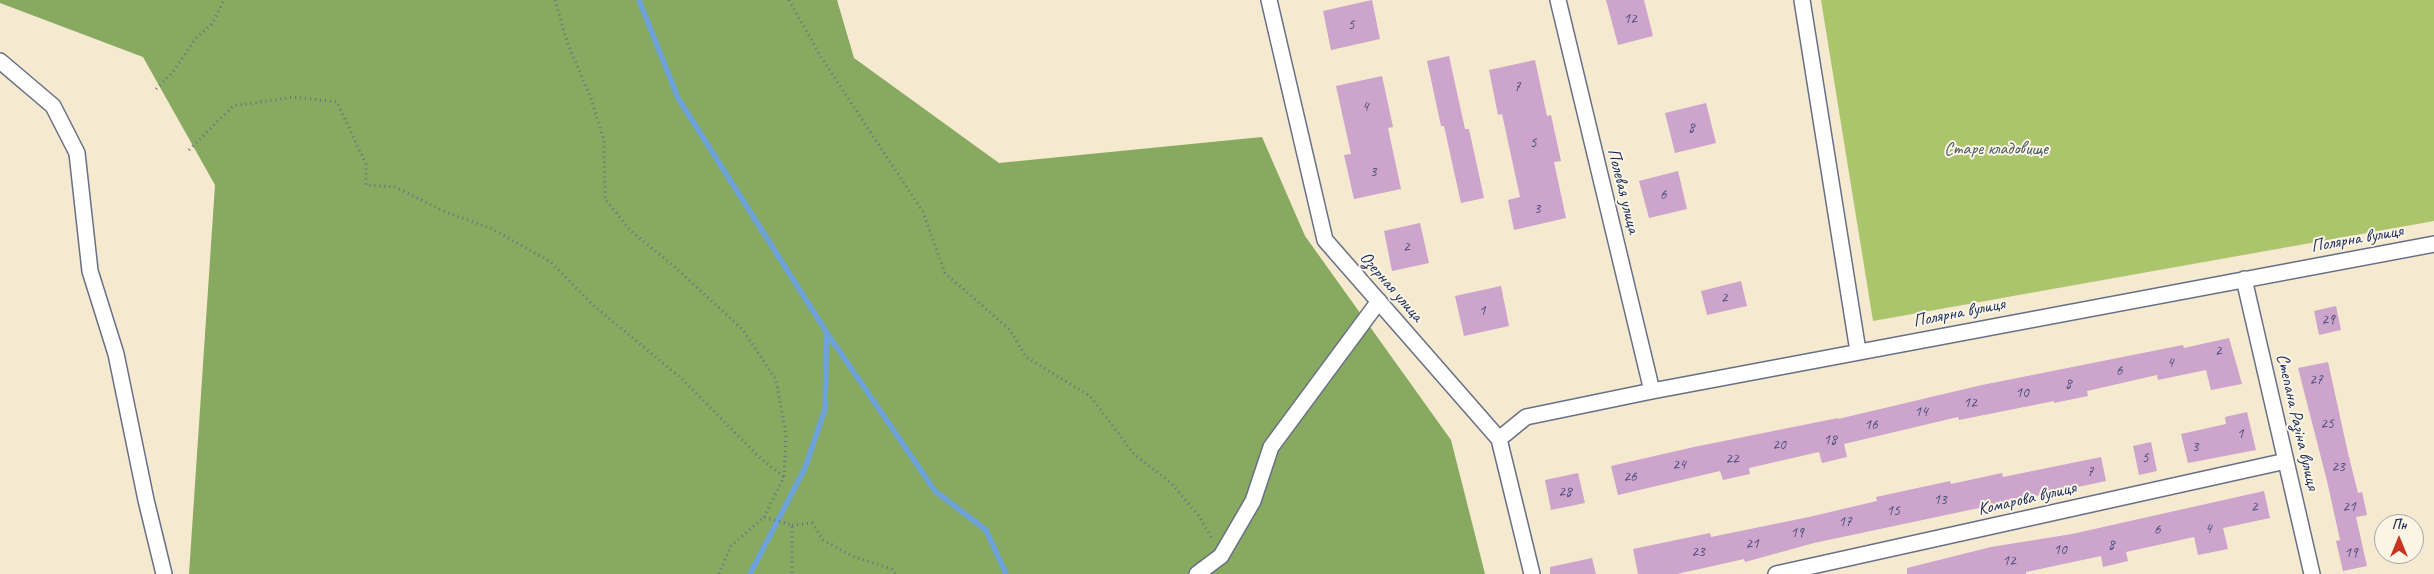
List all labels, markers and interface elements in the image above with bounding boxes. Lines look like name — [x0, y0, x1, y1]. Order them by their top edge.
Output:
house number: 12 — [1623, 10, 1637, 28]
house number: 5 — [1348, 16, 1354, 34]
house number: 7 — [1514, 78, 1520, 96]
house number: 4 — [1362, 98, 1368, 116]
house number: 8 — [1688, 119, 1694, 137]
house number: 5 — [1530, 134, 1536, 152]
park label: Старе кладовище — [1944, 138, 2048, 160]
street label: Полевая улица — [1602, 146, 1644, 236]
house number: 3 — [1370, 163, 1376, 181]
house number: 6 — [1660, 186, 1666, 204]
house number: 3 — [1534, 200, 1540, 218]
street label: Полярна вулиця — [2309, 220, 2405, 258]
house number: 2 — [1403, 238, 1409, 256]
street label: Озерная улица — [1355, 247, 1427, 327]
house number: 2 — [1721, 289, 1727, 307]
street label: Полярна вулиця — [1911, 294, 2007, 332]
house number: 1 — [1479, 302, 1485, 320]
house number: 29 — [2321, 311, 2335, 329]
house number: 2 — [2215, 342, 2221, 360]
street label: Степана Разіна вулиця — [2271, 352, 2323, 492]
house number: 4 — [2167, 354, 2173, 372]
house number: 6 — [2116, 362, 2122, 380]
house number: 27 — [2309, 371, 2323, 389]
house number: 8 — [2065, 375, 2071, 393]
house number: 10 — [2015, 384, 2029, 402]
house number: 12 — [1963, 394, 1977, 412]
house number: 14 — [1914, 403, 1928, 421]
house number: 25 — [2320, 415, 2334, 433]
house number: 16 — [1864, 416, 1878, 434]
house number: 1 — [2237, 425, 2243, 443]
house number: 18 — [1823, 431, 1837, 449]
house number: 20 — [1772, 436, 1786, 454]
house number: 3 — [2192, 438, 2198, 456]
house number: 5 — [2142, 449, 2148, 467]
house number: 22 — [1725, 450, 1739, 468]
house number: 24 — [1672, 456, 1686, 474]
house number: 23 — [2331, 458, 2345, 476]
house number: 7 — [2087, 463, 2093, 481]
house number: 26 — [1623, 468, 1637, 486]
street label: Комарова вулиця — [1976, 477, 2078, 521]
house number: 28 — [1558, 483, 1572, 501]
house number: 13 — [1933, 491, 1947, 509]
house number: 2 — [2251, 498, 2257, 516]
house number: 21 — [2342, 498, 2356, 516]
house number: 15 — [1886, 502, 1900, 520]
house number: 17 — [1838, 513, 1852, 531]
north arrow — [2374, 514, 2424, 564]
text: Пн — [2392, 516, 2406, 533]
house number: 4 — [2205, 520, 2211, 538]
house number: 6 — [2154, 521, 2160, 539]
house number: 19 — [1790, 524, 1804, 542]
house number: 21 — [1745, 535, 1759, 553]
house number: 8 — [2108, 536, 2114, 554]
house number: 10 — [2053, 541, 2067, 559]
house number: 23 — [1691, 543, 1705, 561]
house number: 19 — [2344, 544, 2358, 562]
house number: 12 — [2002, 552, 2016, 570]

